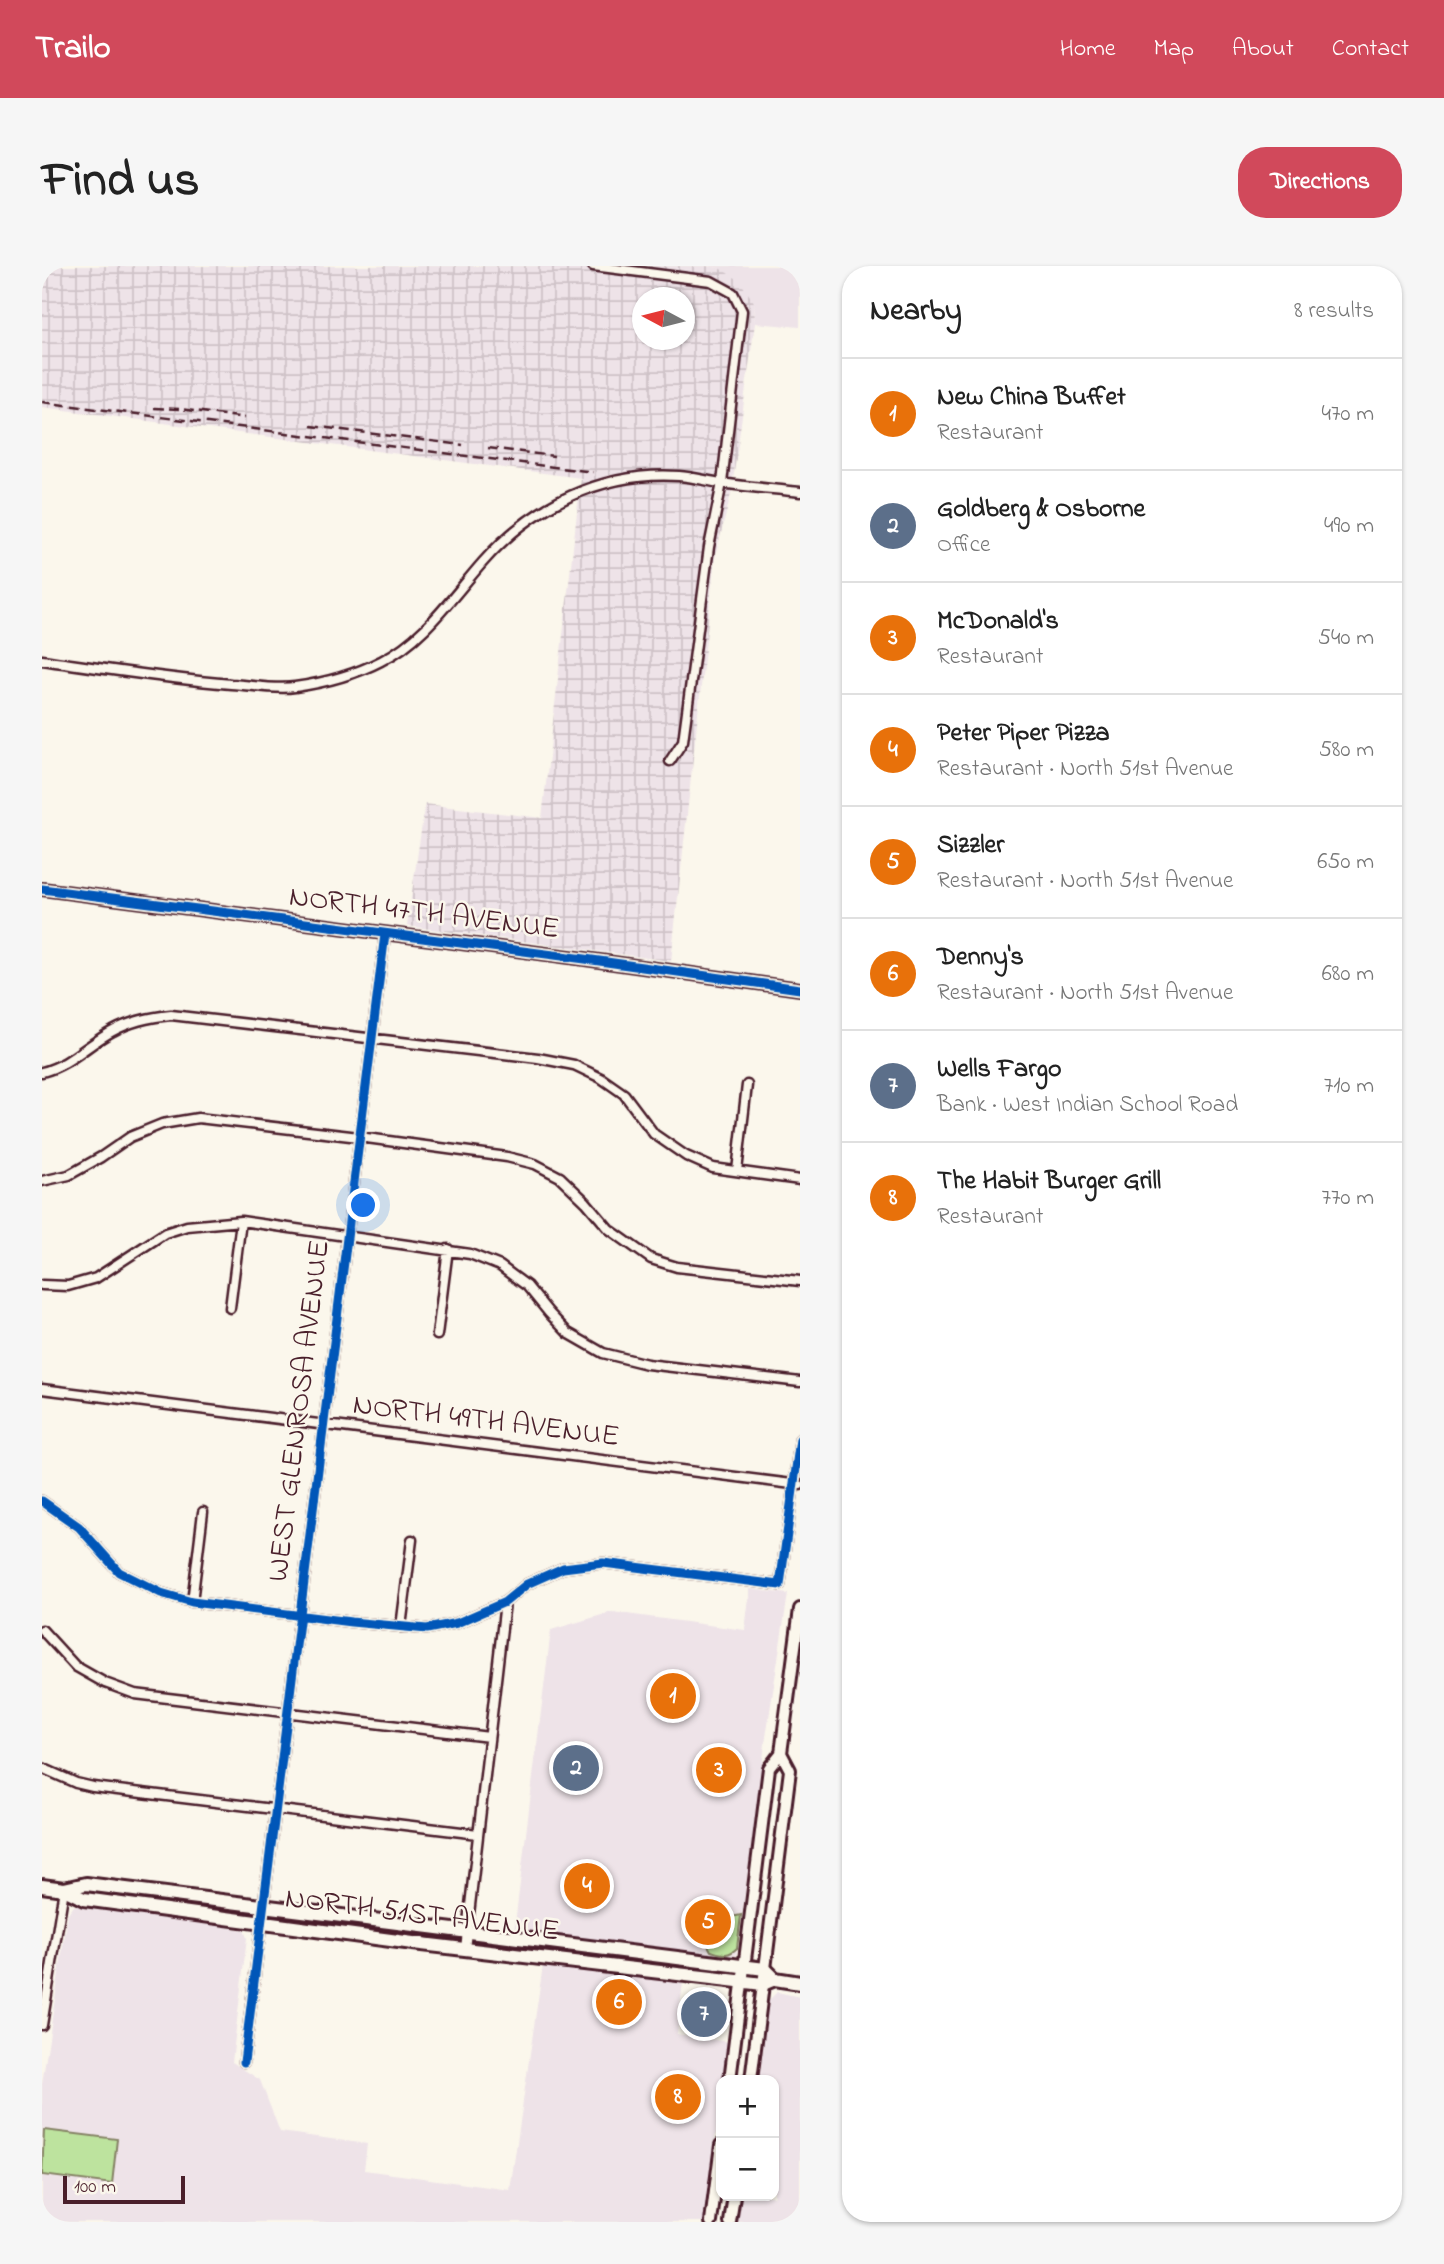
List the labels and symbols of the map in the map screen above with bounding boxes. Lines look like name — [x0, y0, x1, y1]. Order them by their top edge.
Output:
north arrow — [632, 287, 695, 350]
street label: NORTH 47TH AVENUE — [286, 876, 562, 952]
your location — [346, 1188, 380, 1222]
street label: WEST GLENROSA AVENUE — [257, 1238, 343, 1584]
street label: NORTH 49TH AVENUE — [350, 1384, 622, 1460]
pin: 1 — [650, 1670, 696, 1722]
pin: 2 — [553, 1742, 599, 1794]
pin: 3 — [696, 1744, 742, 1796]
pin: 4 — [564, 1860, 610, 1912]
street label: NORTH 51ST AVENUE — [283, 1877, 561, 1955]
pin: 5 — [685, 1896, 731, 1948]
pin: 6 — [596, 1976, 642, 2028]
pin: 7 — [681, 1988, 727, 2040]
pin: 8 — [655, 2071, 701, 2123]
scale bar — [63, 2173, 186, 2205]

